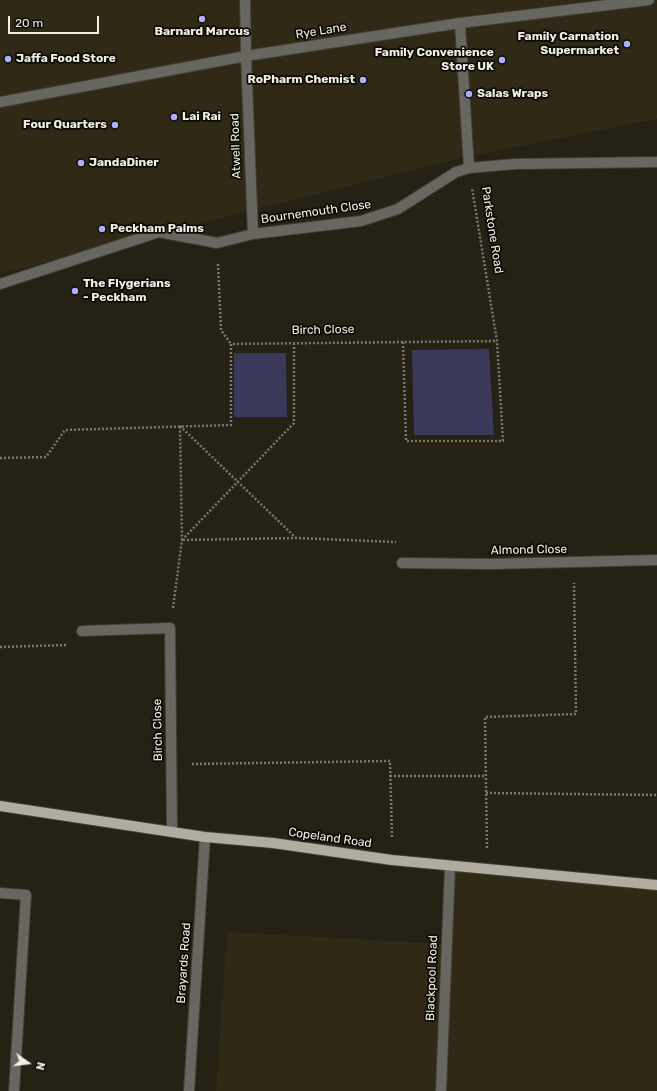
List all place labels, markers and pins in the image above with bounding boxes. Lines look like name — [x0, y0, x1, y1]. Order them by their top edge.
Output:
marker: Barnard Marcus — [197, 14, 207, 24]
place label: Barnard Marcus — [154, 25, 250, 39]
place label: Family Carnation Supermarket — [517, 30, 619, 58]
marker: Family Carnation Supermarket — [622, 39, 632, 49]
place label: Family Convenience Store UK — [375, 46, 494, 74]
place label: Jaffa Food Store — [16, 52, 116, 66]
marker: Jaffa Food Store — [3, 54, 13, 64]
marker: Family Convenience Store UK — [497, 55, 507, 65]
place label: RoPharm Chemist — [247, 73, 355, 87]
marker: RoPharm Chemist — [358, 75, 368, 85]
place label: Salas Wraps — [477, 87, 548, 101]
marker: Salas Wraps — [464, 89, 474, 99]
place label: Lai Rai — [182, 110, 221, 124]
marker: Lai Rai — [169, 112, 179, 122]
place label: Four Quarters — [23, 118, 107, 132]
marker: Four Quarters — [110, 120, 120, 130]
place label: JandaDiner — [89, 156, 159, 170]
marker: JandaDiner — [76, 158, 86, 168]
place label: Peckham Palms — [110, 222, 204, 236]
marker: Peckham Palms — [97, 224, 107, 234]
place label: The Flygerians - Peckham — [83, 277, 171, 305]
marker: The Flygerians - Peckham — [70, 286, 80, 296]

